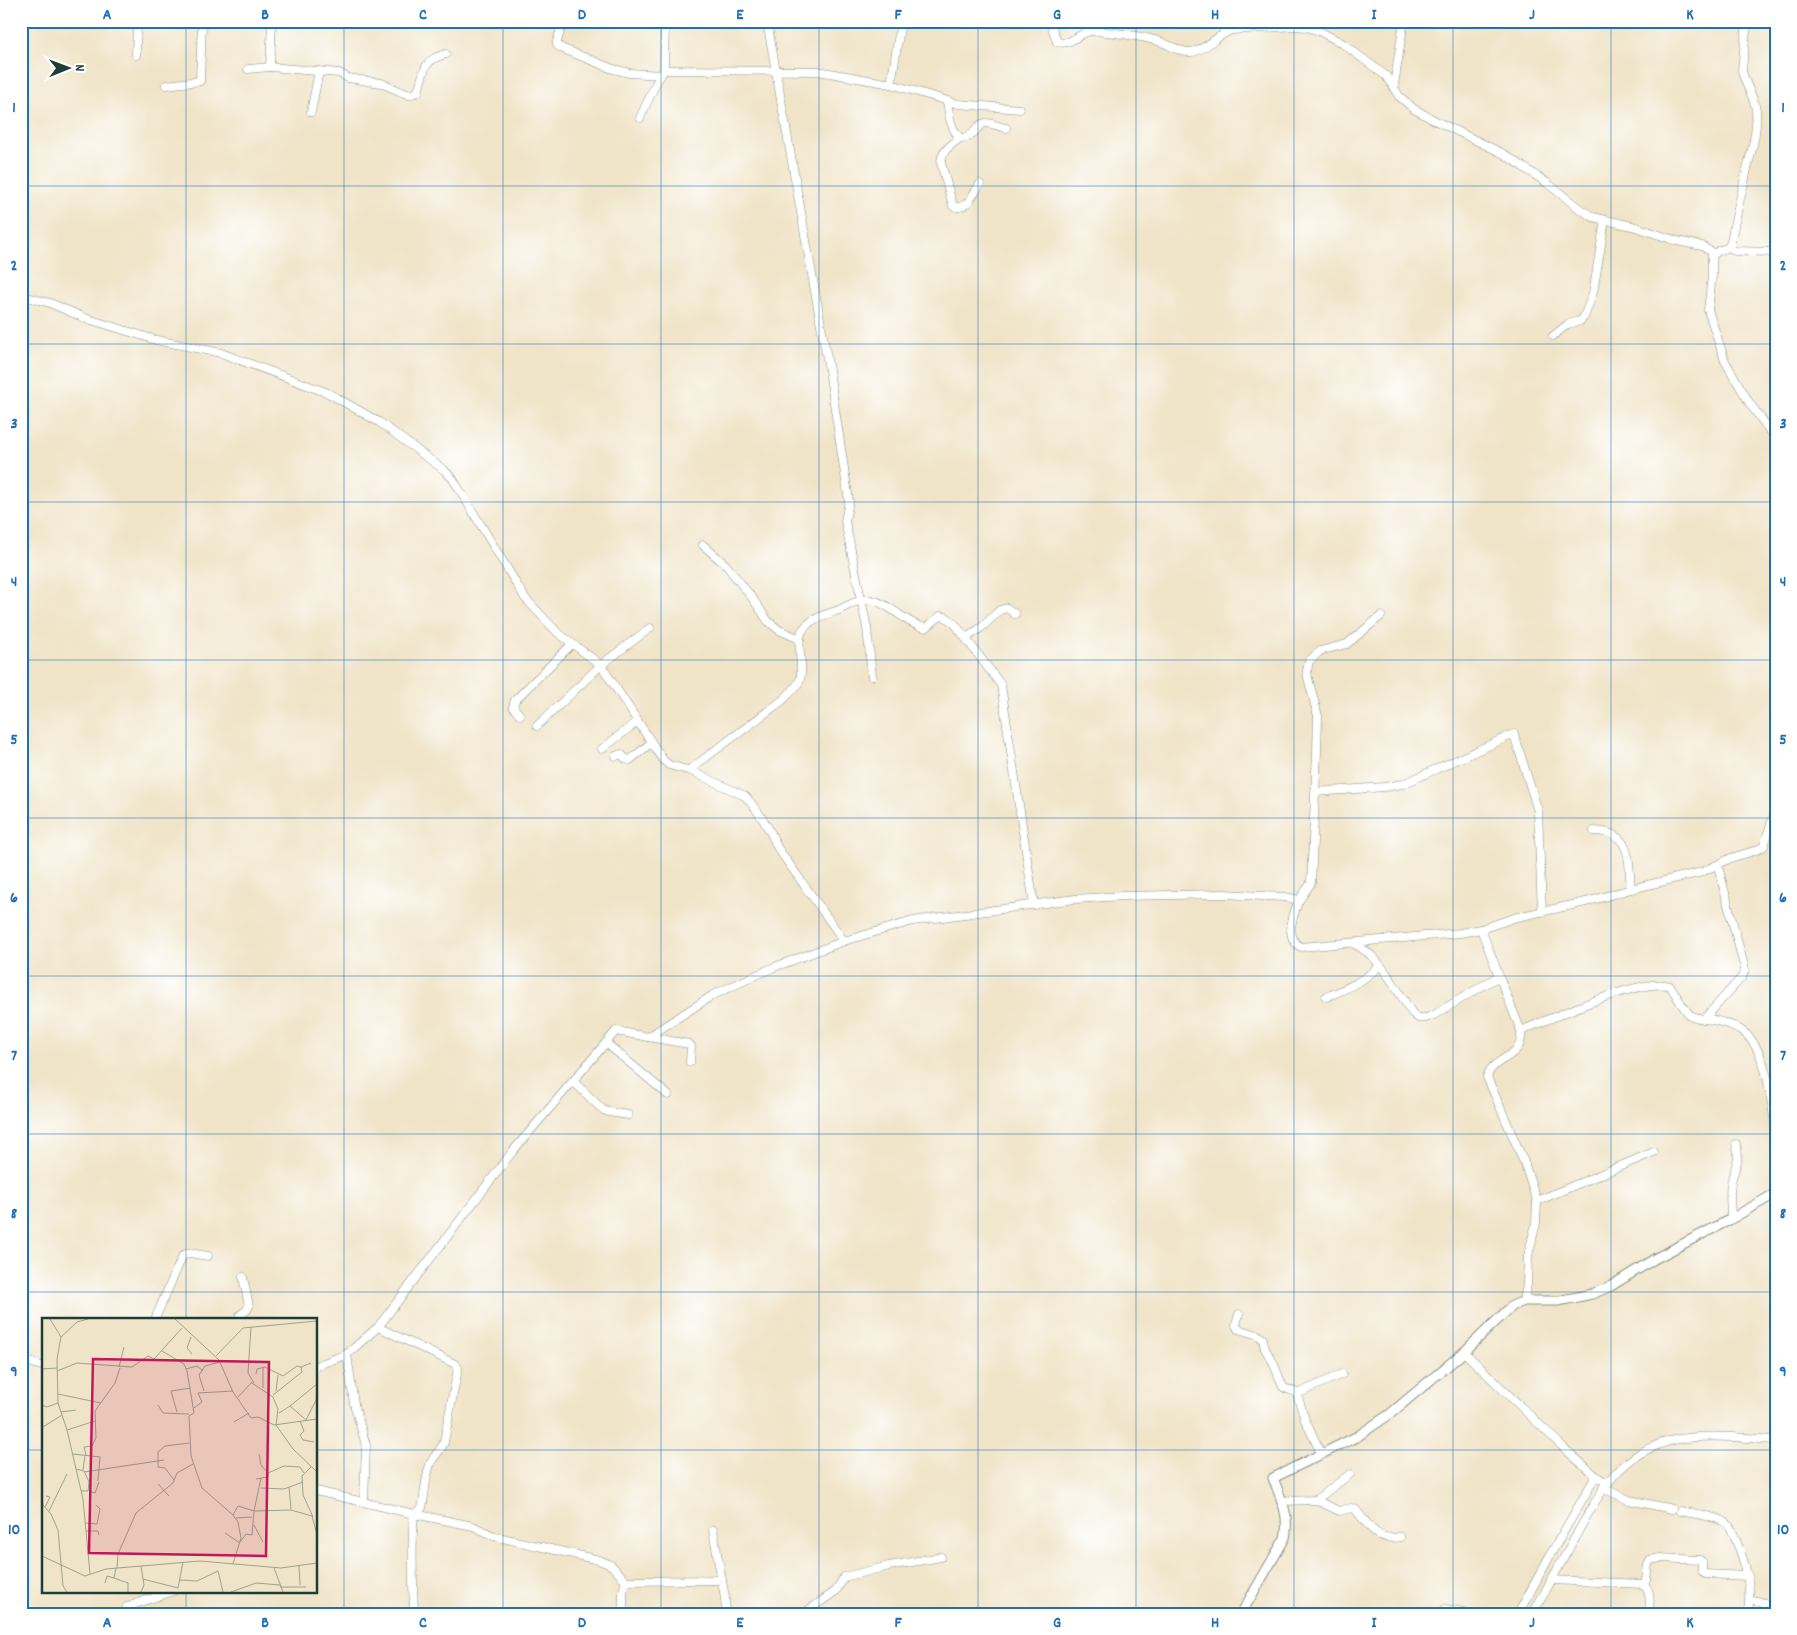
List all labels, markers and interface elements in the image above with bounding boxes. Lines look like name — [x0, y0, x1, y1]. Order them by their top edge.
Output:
text: A — [103, 4, 112, 27]
text: B — [261, 4, 269, 27]
text: C — [419, 4, 427, 27]
text: D — [578, 4, 587, 27]
text: E — [736, 4, 744, 27]
text: F — [894, 4, 902, 27]
text: G — [1053, 4, 1061, 27]
text: H — [1211, 4, 1219, 27]
text: I — [1372, 4, 1378, 27]
text: J — [1529, 4, 1535, 27]
text: K — [1686, 4, 1694, 27]
north arrow — [42, 42, 92, 92]
text: N — [69, 64, 89, 72]
text: 1 — [12, 97, 16, 120]
text: 1 — [1781, 97, 1785, 120]
text: 2 — [11, 255, 18, 278]
text: 2 — [1780, 255, 1787, 278]
text: 3 — [10, 413, 18, 436]
text: 3 — [1779, 413, 1787, 436]
text: 4 — [11, 571, 17, 594]
text: 4 — [1780, 571, 1786, 594]
text: 5 — [10, 729, 18, 752]
text: 5 — [1779, 729, 1787, 752]
text: 6 — [10, 887, 18, 910]
text: 6 — [1779, 887, 1787, 910]
text: 7 — [11, 1045, 17, 1068]
text: 7 — [1780, 1045, 1786, 1068]
text: 8 — [11, 1203, 18, 1226]
text: 8 — [1780, 1203, 1787, 1226]
inset map — [42, 1318, 318, 1592]
text: 9 — [10, 1361, 18, 1384]
text: 9 — [1779, 1361, 1787, 1384]
text: 10 — [8, 1519, 20, 1542]
text: 10 — [1777, 1519, 1789, 1542]
text: A — [103, 1612, 112, 1635]
text: B — [261, 1612, 269, 1635]
text: C — [419, 1612, 427, 1635]
text: D — [578, 1612, 587, 1635]
text: E — [736, 1612, 744, 1635]
text: F — [894, 1612, 902, 1635]
text: G — [1053, 1612, 1061, 1635]
text: H — [1211, 1612, 1219, 1635]
text: I — [1372, 1612, 1378, 1635]
text: J — [1529, 1612, 1535, 1635]
text: K — [1686, 1612, 1694, 1635]

